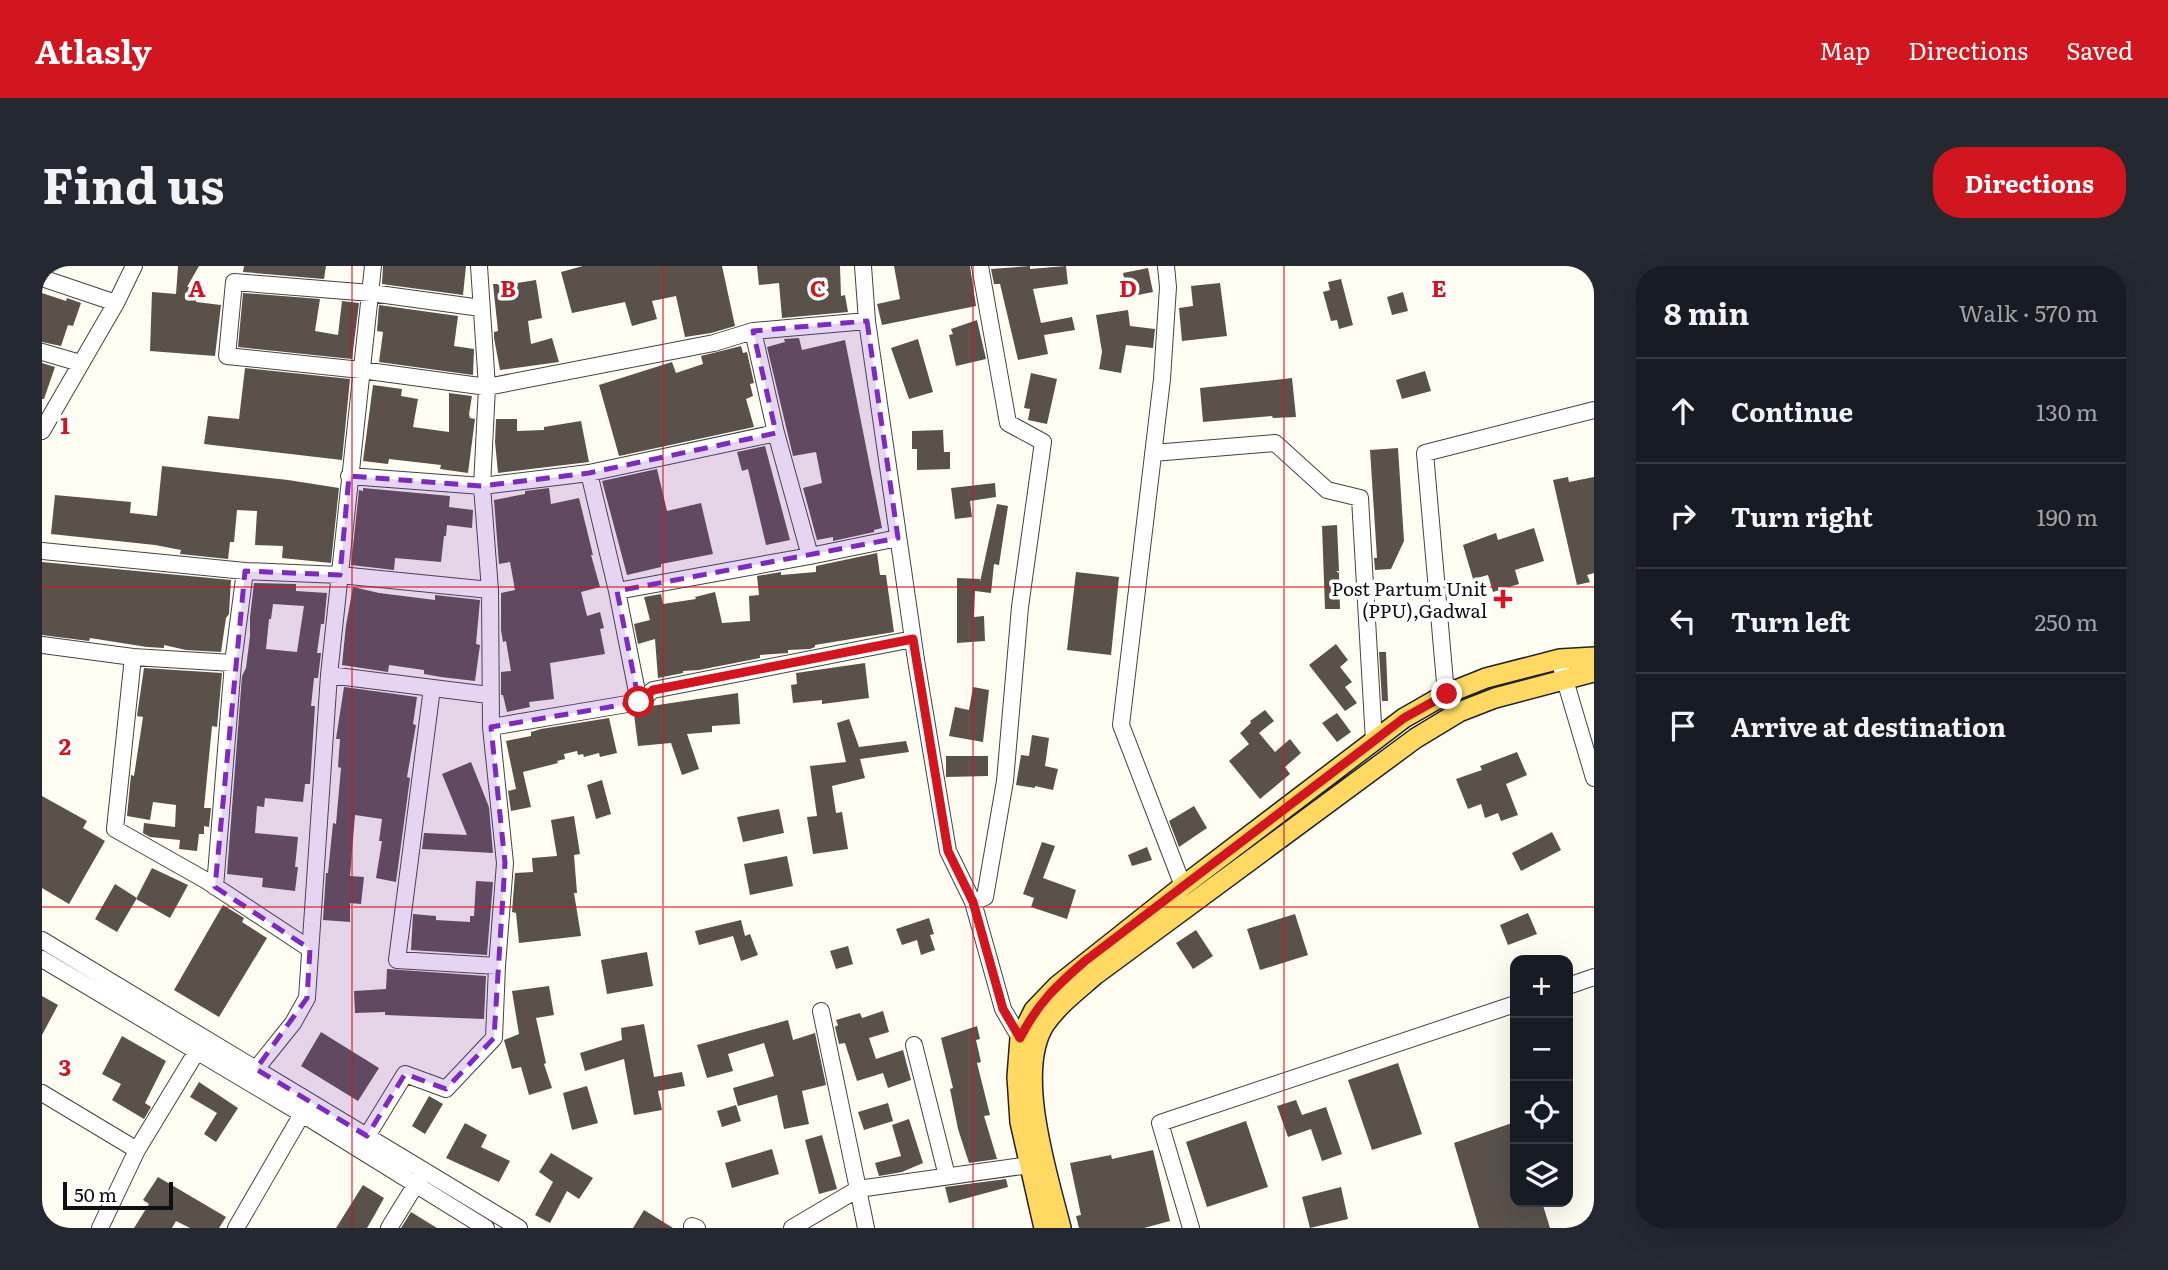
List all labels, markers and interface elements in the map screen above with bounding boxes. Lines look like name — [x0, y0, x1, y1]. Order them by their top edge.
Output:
text: Atlasly — [35, 25, 152, 74]
text: Map — [1819, 32, 1870, 67]
text: Directions — [1908, 32, 2028, 67]
text: Saved — [2066, 32, 2133, 67]
text: Find us — [42, 146, 225, 219]
button: Directions — [1933, 147, 2126, 218]
text: A — [188, 270, 206, 304]
text: B — [500, 270, 516, 304]
text: C — [810, 270, 826, 304]
text: D — [1119, 270, 1137, 304]
text: E — [1431, 270, 1447, 304]
text: 8 min — [1664, 290, 1749, 334]
text: Walk · 570 m — [1959, 295, 2098, 329]
text: Continue — [1731, 391, 1853, 430]
icon: ahead — [1664, 392, 1702, 430]
text: 130 m — [2036, 394, 2098, 428]
text: 1 — [60, 407, 70, 441]
text: Turn right — [1731, 496, 1873, 535]
icon: right — [1664, 497, 1702, 535]
text: 190 m — [2036, 499, 2098, 533]
place label: Post Partum Unit (PPU),Gadwal — [1332, 574, 1487, 624]
marker: Post Partum Unit (PPU),Gadwal — [1493, 589, 1513, 609]
text: Turn left — [1731, 601, 1850, 640]
icon: left — [1664, 602, 1702, 640]
text: 250 m — [2034, 604, 2098, 638]
route end — [1431, 678, 1462, 709]
route start — [623, 686, 654, 717]
text: Arrive at destination — [1731, 706, 2006, 745]
icon: arrive — [1664, 707, 1702, 745]
text: 2 — [59, 728, 71, 762]
map controls — [1510, 955, 1573, 1207]
button: + — [1510, 955, 1573, 1018]
button: − — [1510, 1018, 1573, 1081]
text: 3 — [59, 1049, 71, 1083]
button: locate — [1510, 1081, 1573, 1144]
button: layers — [1510, 1144, 1573, 1207]
scale bar — [63, 1179, 173, 1211]
text: 50 m — [74, 1180, 117, 1208]

